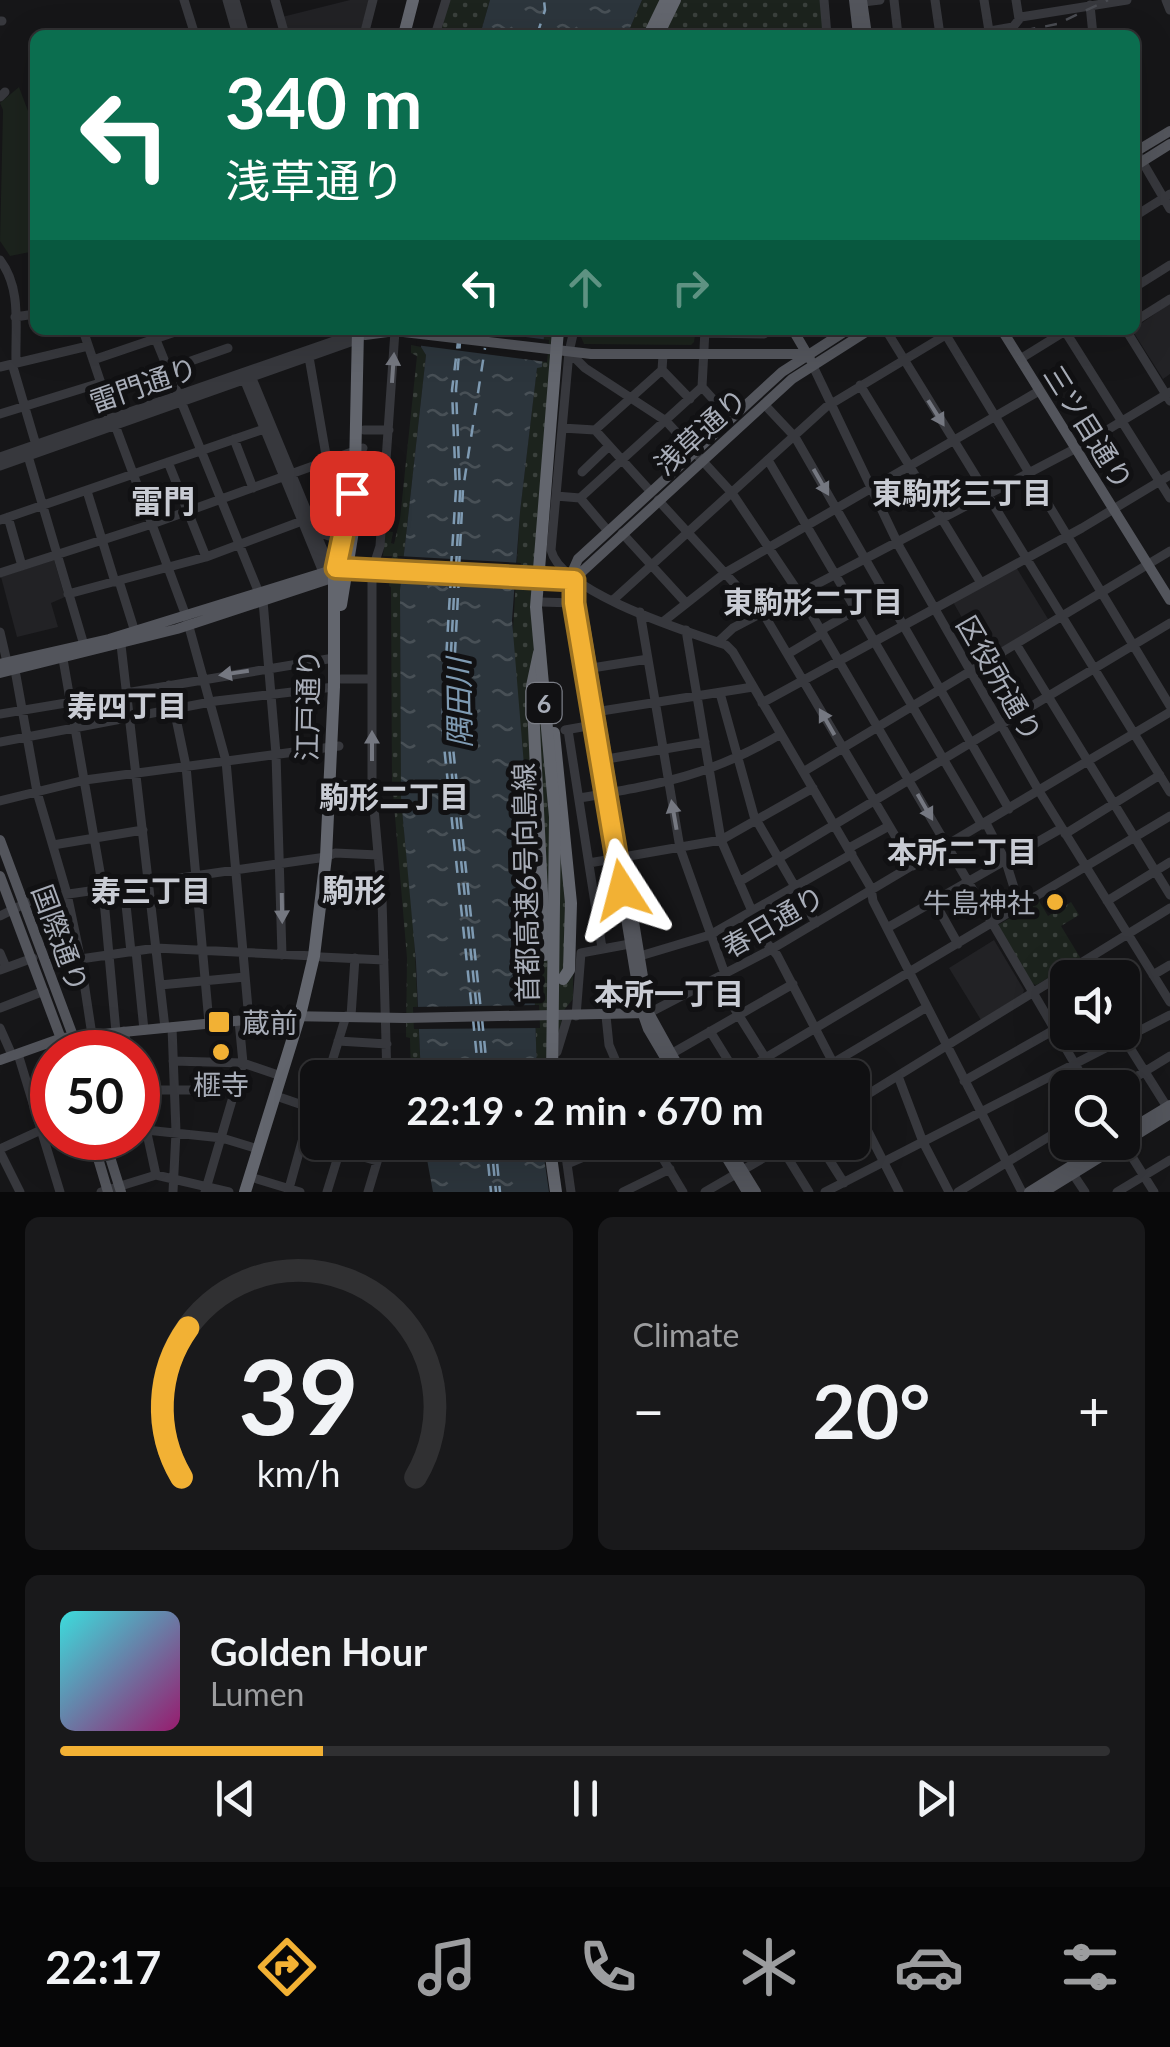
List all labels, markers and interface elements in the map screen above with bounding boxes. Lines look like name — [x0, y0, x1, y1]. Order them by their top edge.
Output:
text: 340 m — [225, 60, 422, 144]
icon: left — [60, 70, 190, 200]
text: 浅草通り — [225, 153, 405, 207]
icon: left — [453, 260, 508, 315]
icon: ahead — [558, 260, 613, 315]
icon: right — [663, 260, 718, 315]
street label: 雷門通り — [85, 350, 201, 418]
one-way arrow — [385, 351, 401, 383]
street label: 三ツ目通り — [1037, 359, 1141, 495]
street label: 浅草通り — [647, 381, 753, 481]
one-way arrow — [927, 399, 945, 427]
pin — [310, 451, 395, 536]
icon: arrive — [325, 466, 380, 521]
one-way arrow — [812, 468, 829, 497]
district label: 東駒形三丁目 — [872, 474, 1052, 510]
district label: 雷門 — [131, 481, 195, 520]
district label: 東駒形二丁目 — [723, 583, 903, 619]
street label: 区役所通り — [950, 609, 1050, 747]
street label: 江戸通り — [289, 649, 325, 761]
water label: 隅田川 — [439, 655, 477, 748]
one-way arrow — [218, 666, 249, 682]
road number: 6 — [526, 683, 562, 723]
district label: 寿四丁目 — [67, 687, 187, 723]
one-way arrow — [819, 707, 836, 736]
one-way arrow — [363, 729, 379, 761]
street label: 首都高速6号向島線 — [506, 763, 544, 1003]
district label: 駒形二丁目 — [319, 778, 469, 814]
one-way arrow — [916, 792, 933, 821]
one-way arrow — [666, 799, 681, 830]
district label: 本所二丁目 — [887, 833, 1037, 869]
position arrow — [570, 838, 674, 942]
district label: 駒形 — [322, 870, 386, 909]
district label: 寿三丁目 — [91, 872, 211, 908]
street label: 春日通り — [716, 878, 830, 964]
street label: 国際通り — [26, 880, 96, 996]
place label: 牛島神社 — [923, 885, 1035, 919]
marker: 牛島神社 — [1044, 891, 1066, 913]
one-way arrow — [274, 893, 290, 925]
map controls — [1050, 960, 1140, 1160]
button: sound — [1050, 960, 1140, 1050]
district label: 本所一丁目 — [594, 975, 744, 1011]
place label: 蔵前 — [242, 1005, 298, 1039]
marker: 蔵前 — [206, 1009, 232, 1035]
speed limit sign: 50 — [30, 1030, 160, 1160]
marker: 榧寺 — [210, 1041, 232, 1063]
place label: 榧寺 — [193, 1067, 249, 1101]
button: search — [1050, 1070, 1140, 1160]
text: 22:19 · 2 min · 670 m — [406, 1087, 764, 1133]
text: Climate — [633, 1315, 739, 1354]
text: 39 — [238, 1332, 359, 1457]
text: 20° — [812, 1365, 930, 1455]
text: − — [633, 1377, 664, 1443]
text: + — [1078, 1377, 1110, 1443]
text: km/h — [257, 1452, 341, 1495]
text: Golden Hour — [210, 1628, 427, 1674]
text: Lumen — [210, 1674, 304, 1713]
icon: previous — [208, 1771, 263, 1826]
icon: pause — [558, 1771, 613, 1826]
icon: next — [908, 1771, 963, 1826]
icon: directions — [252, 1932, 322, 2002]
icon: music — [412, 1932, 482, 2002]
icon: phone — [573, 1932, 643, 2002]
icon: climate — [734, 1932, 804, 2002]
icon: car — [894, 1932, 964, 2002]
icon: filters — [1055, 1932, 1125, 2002]
text: 22:17 — [45, 1940, 161, 1994]

